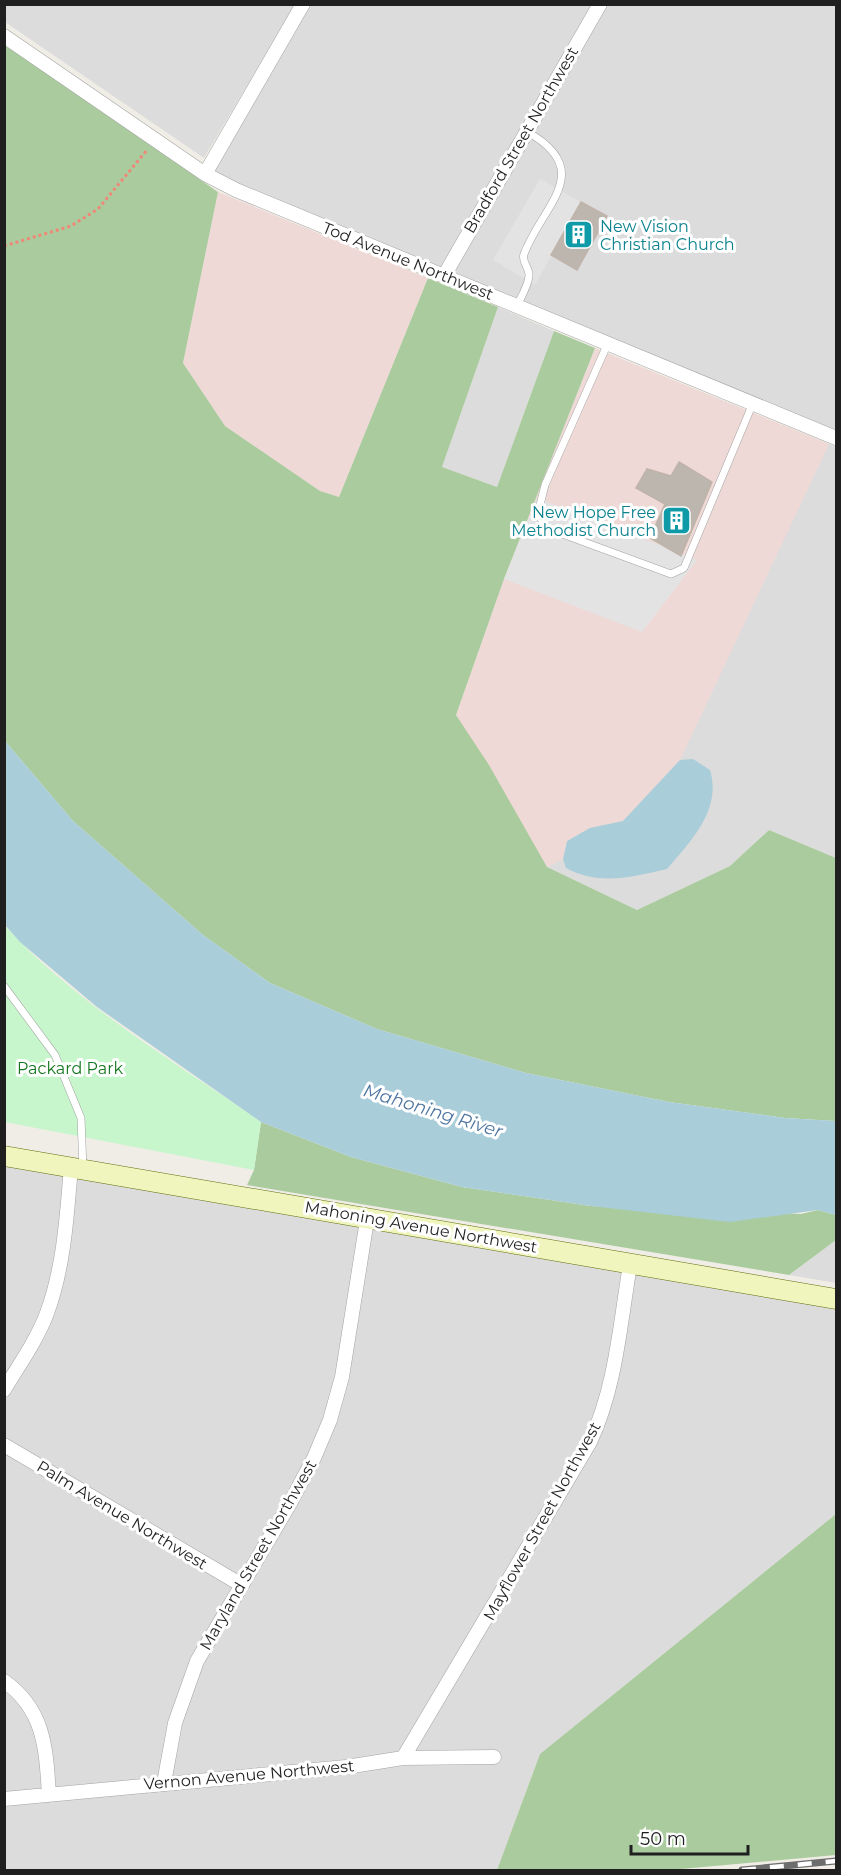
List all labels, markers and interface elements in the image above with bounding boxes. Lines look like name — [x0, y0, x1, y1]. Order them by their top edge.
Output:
street label: Bradford Street Northwest — [460, 43, 582, 237]
place label: New Vision Christian Church — [600, 217, 735, 254]
street label: Tod Avenue Northwest — [320, 218, 497, 304]
building icon: New Vision Christian Church — [563, 219, 595, 251]
place label: New Hope Free Methodist Church — [511, 503, 656, 540]
building icon: New Hope Free Methodist Church — [661, 505, 693, 537]
park label: Packard Park — [17, 1059, 124, 1078]
water label: Mahoning River — [361, 1079, 506, 1143]
street label: Mahoning Avenue Northwest — [303, 1197, 539, 1257]
street label: Mayflower Street Northwest — [479, 1418, 605, 1624]
street label: Maryland Street Northwest — [196, 1456, 321, 1654]
street label: Palm Avenue Northwest — [33, 1457, 211, 1574]
street label: Vernon Avenue Northwest — [143, 1756, 356, 1794]
scale bar — [631, 1818, 748, 1856]
text: 50 m — [640, 1828, 686, 1850]

